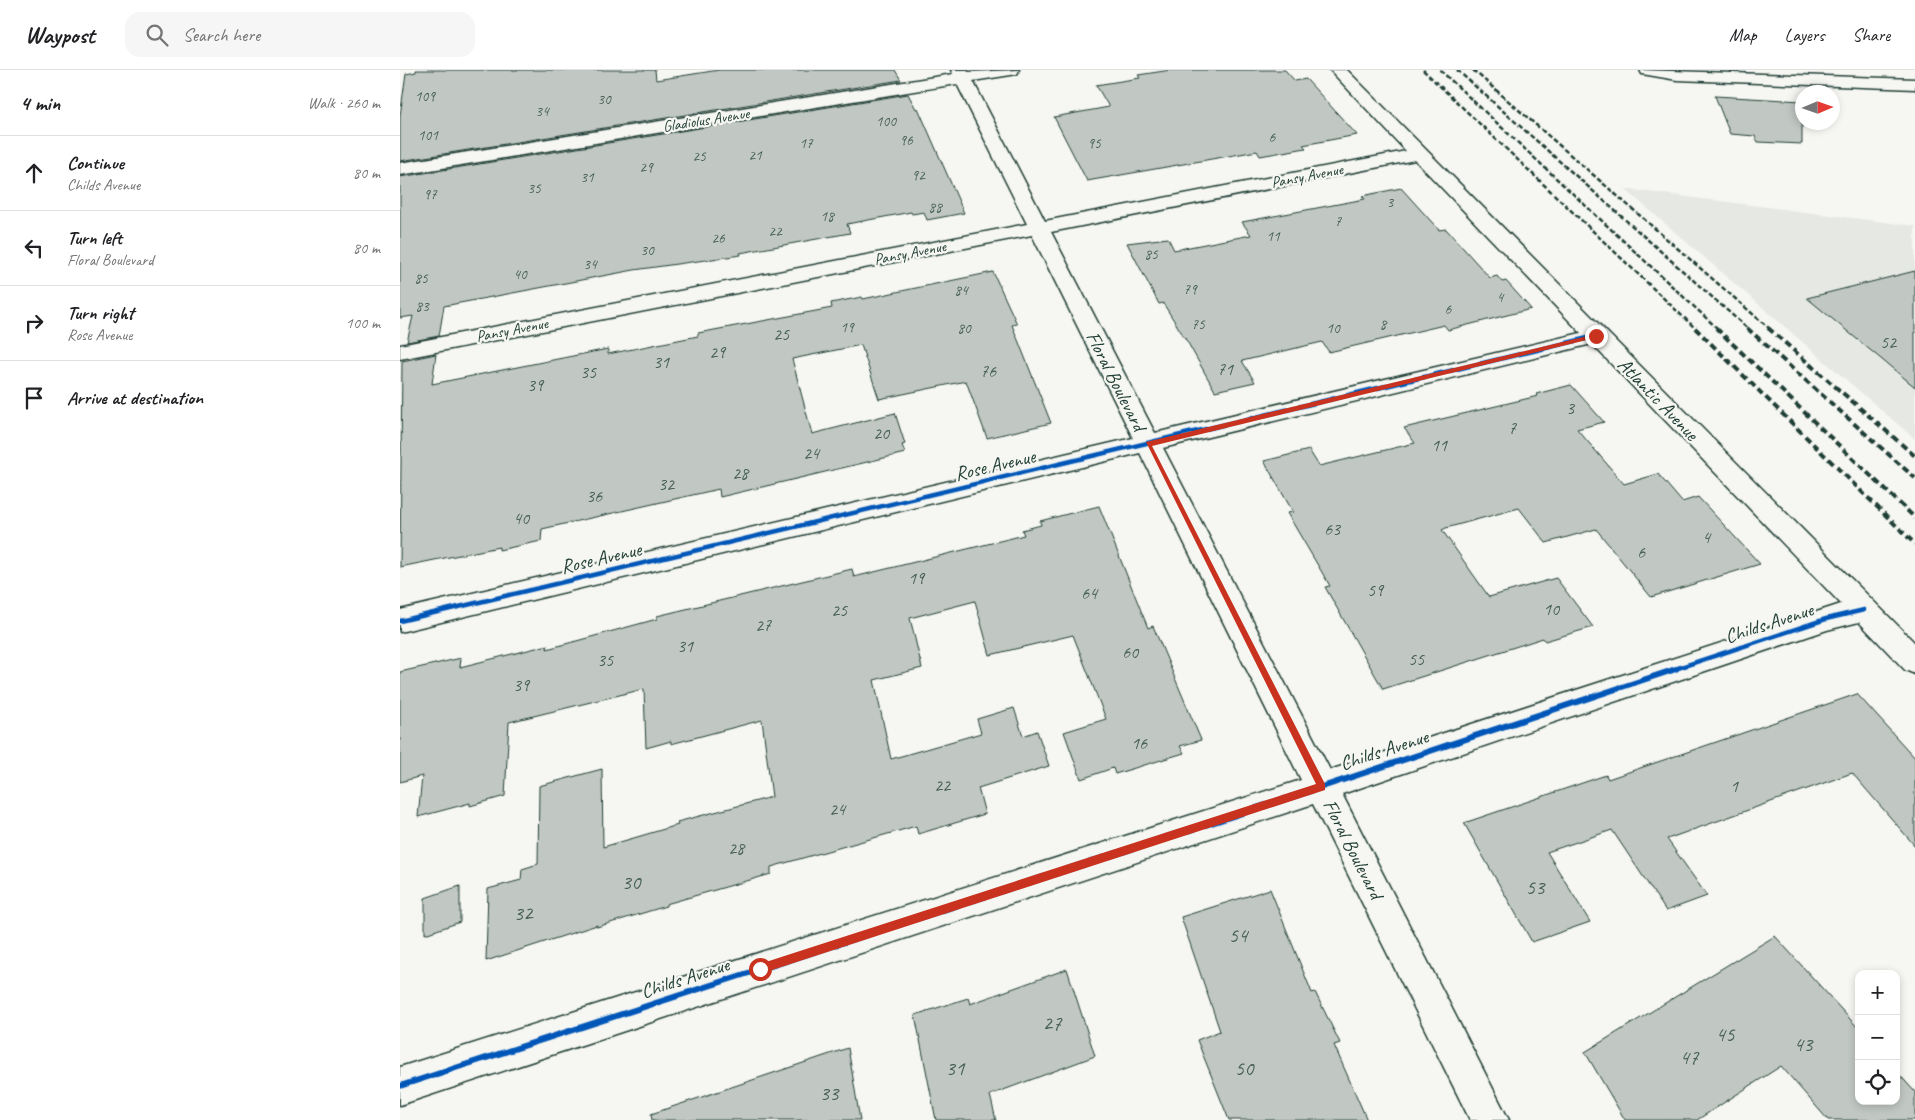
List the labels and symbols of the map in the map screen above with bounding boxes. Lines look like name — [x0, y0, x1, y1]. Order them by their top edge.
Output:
north arrow — [1795, 85, 1840, 130]
house number: 109 — [415, 87, 436, 106]
house number: 30 — [597, 90, 612, 109]
house number: 34 — [535, 102, 550, 121]
street label: Gladiolus Avenue — [661, 103, 752, 137]
house number: 100 — [876, 112, 897, 131]
house number: 101 — [418, 126, 439, 145]
house number: 6 — [1269, 128, 1277, 147]
house number: 96 — [899, 131, 914, 150]
house number: 17 — [799, 134, 814, 153]
house number: 95 — [1087, 134, 1102, 153]
house number: 21 — [748, 146, 763, 165]
house number: 25 — [692, 147, 707, 166]
house number: 29 — [639, 158, 654, 177]
street label: Pansy Avenue — [1269, 159, 1346, 193]
house number: 92 — [911, 166, 926, 185]
house number: 31 — [580, 168, 595, 187]
house number: 35 — [527, 179, 542, 198]
house number: 97 — [423, 185, 438, 204]
house number: 3 — [1387, 193, 1395, 212]
house number: 88 — [928, 198, 943, 217]
house number: 18 — [820, 207, 835, 226]
house number: 7 — [1335, 212, 1343, 231]
house number: 22 — [768, 222, 783, 241]
house number: 11 — [1266, 227, 1281, 246]
house number: 26 — [711, 229, 726, 248]
street label: Pansy Avenue — [872, 236, 949, 270]
house number: 30 — [640, 241, 655, 260]
house number: 85 — [1144, 245, 1159, 264]
house number: 34 — [583, 255, 598, 274]
house number: 40 — [513, 265, 528, 284]
house number: 85 — [414, 269, 429, 288]
house number: 79 — [1183, 280, 1198, 299]
house number: 84 — [954, 281, 969, 300]
house number: 4 — [1497, 288, 1505, 307]
house number: 83 — [415, 297, 430, 316]
house number: 6 — [1445, 300, 1453, 319]
street label: Pansy Avenue — [474, 313, 551, 347]
house number: 75 — [1191, 315, 1206, 334]
house number: 8 — [1380, 315, 1388, 334]
house number: 19 — [840, 318, 855, 337]
house number: 80 — [957, 319, 972, 338]
house number: 10 — [1326, 319, 1341, 338]
house number: 25 — [773, 323, 790, 345]
route end — [1585, 325, 1608, 348]
street label: Floral Boulevard — [1080, 327, 1153, 438]
house number: 52 — [1880, 331, 1898, 353]
house number: 29 — [709, 341, 727, 363]
house number: 31 — [653, 351, 670, 373]
street label: Atlantic Avenue — [1612, 352, 1705, 447]
house number: 71 — [1217, 358, 1234, 380]
house number: 76 — [980, 360, 997, 382]
house number: 35 — [580, 361, 597, 383]
house number: 39 — [527, 374, 545, 396]
house number: 3 — [1566, 397, 1576, 419]
house number: 7 — [1508, 417, 1517, 439]
house number: 20 — [873, 422, 891, 444]
house number: 11 — [1431, 434, 1448, 456]
house number: 24 — [803, 442, 821, 464]
street label: Rose Avenue — [952, 443, 1039, 486]
house number: 28 — [732, 462, 750, 484]
house number: 32 — [658, 473, 676, 495]
house number: 36 — [586, 485, 603, 507]
house number: 40 — [513, 507, 531, 529]
house number: 63 — [1324, 518, 1342, 540]
house number: 4 — [1702, 526, 1712, 548]
street label: Rose Avenue — [558, 536, 645, 579]
house number: 6 — [1637, 541, 1646, 563]
house number: 19 — [908, 567, 926, 589]
house number: 59 — [1367, 579, 1385, 601]
house number: 64 — [1081, 582, 1099, 604]
street label: Childs Avenue — [1722, 597, 1818, 649]
house number: 10 — [1543, 598, 1561, 620]
house number: 25 — [831, 599, 848, 621]
house number: 27 — [755, 614, 772, 636]
house number: 31 — [677, 635, 694, 657]
house number: 60 — [1122, 641, 1140, 663]
house number: 55 — [1408, 648, 1425, 670]
house number: 35 — [597, 649, 614, 671]
house number: 39 — [513, 674, 531, 696]
street label: Childs Avenue — [1337, 724, 1433, 776]
house number: 16 — [1131, 732, 1148, 754]
house number: 22 — [934, 774, 952, 796]
house number: 1 — [1730, 775, 1739, 797]
street label: Floral Boulevard — [1317, 795, 1390, 906]
house number: 24 — [829, 798, 847, 820]
house number: 28 — [728, 837, 746, 859]
house number: 30 — [622, 869, 642, 895]
house number: 53 — [1526, 874, 1546, 900]
house number: 32 — [514, 900, 534, 926]
house number: 54 — [1229, 922, 1250, 948]
street label: Childs Avenue — [638, 952, 734, 1004]
route start — [749, 958, 772, 981]
house number: 27 — [1043, 1010, 1063, 1036]
house number: 45 — [1716, 1021, 1736, 1047]
house number: 43 — [1794, 1031, 1814, 1057]
house number: 47 — [1680, 1044, 1700, 1070]
house number: 31 — [946, 1055, 966, 1081]
house number: 50 — [1235, 1055, 1255, 1081]
house number: 33 — [820, 1080, 840, 1106]

